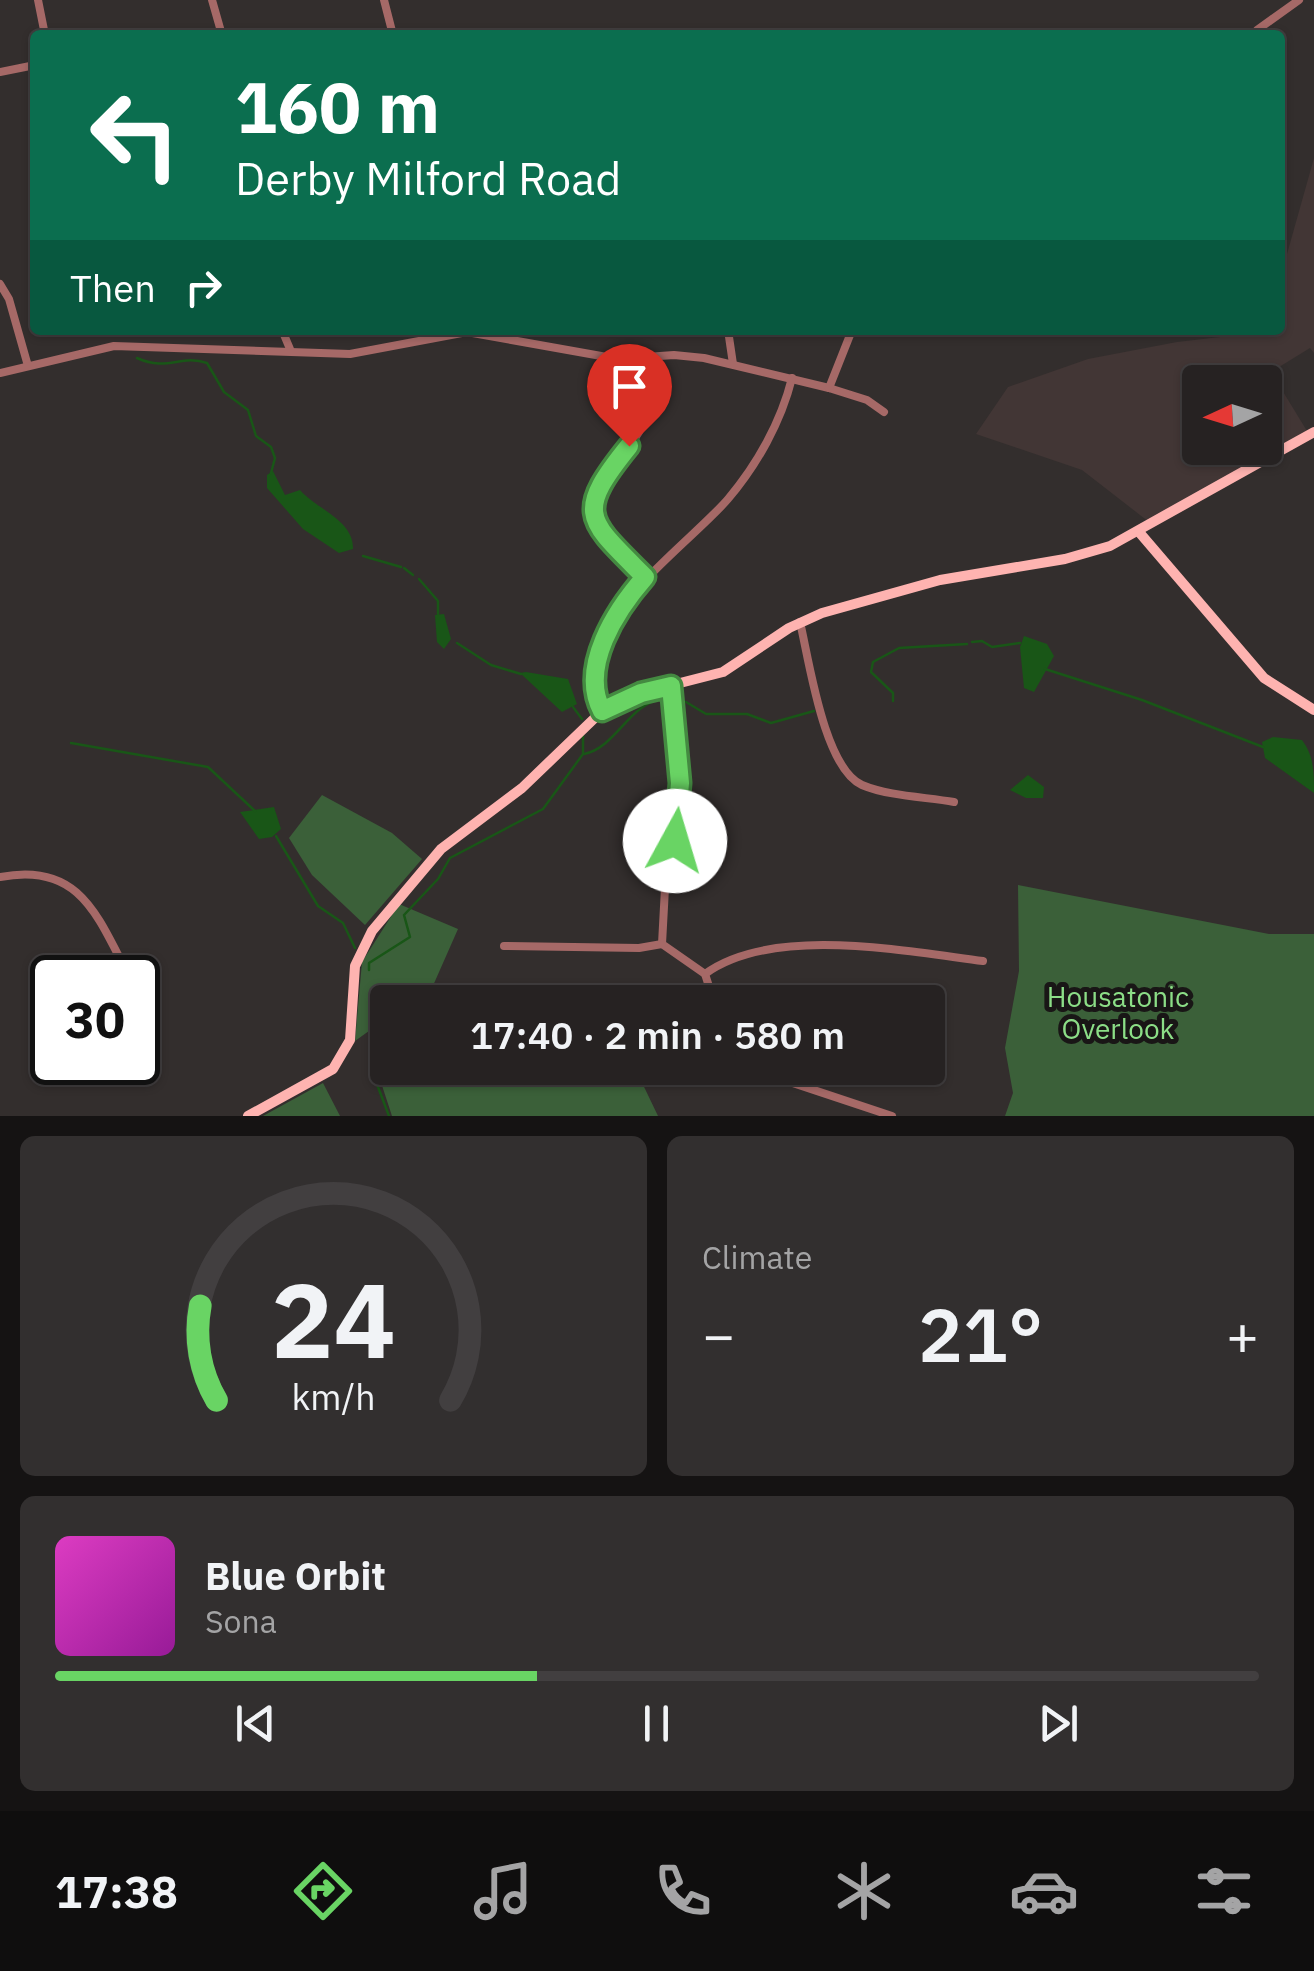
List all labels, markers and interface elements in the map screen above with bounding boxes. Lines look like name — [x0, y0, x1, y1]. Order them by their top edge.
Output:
text: 160 m — [235, 61, 440, 152]
icon: left — [70, 70, 200, 200]
text: Derby Milford Road — [235, 149, 621, 207]
icon: right — [176, 260, 231, 315]
text: Then — [70, 263, 156, 312]
pin — [587, 344, 672, 447]
icon: arrive — [602, 359, 657, 414]
north arrow — [1182, 365, 1282, 465]
map controls — [1182, 365, 1282, 465]
position arrow — [623, 789, 727, 893]
speed limit sign: 30 — [30, 955, 160, 1085]
park label: Housatonic Overlook — [1047, 978, 1189, 1047]
text: 17:40 · 2 min · 580 m — [470, 1010, 845, 1059]
text: Climate — [702, 1236, 812, 1278]
text: 24 — [271, 1251, 396, 1387]
text: 21° — [918, 1285, 1043, 1383]
text: − — [702, 1299, 735, 1370]
text: + — [1226, 1299, 1259, 1370]
text: km/h — [291, 1373, 376, 1420]
text: Blue Orbit — [205, 1551, 386, 1600]
text: Sona — [205, 1600, 277, 1642]
icon: previous — [228, 1696, 283, 1751]
icon: pause — [629, 1696, 684, 1751]
icon: next — [1031, 1696, 1086, 1751]
icon: directions — [288, 1856, 358, 1926]
icon: music — [468, 1856, 538, 1926]
icon: phone — [648, 1856, 718, 1926]
icon: climate — [829, 1856, 899, 1926]
icon: car — [1009, 1856, 1079, 1926]
icon: filters — [1189, 1856, 1259, 1926]
text: 17:38 — [55, 1862, 178, 1920]

